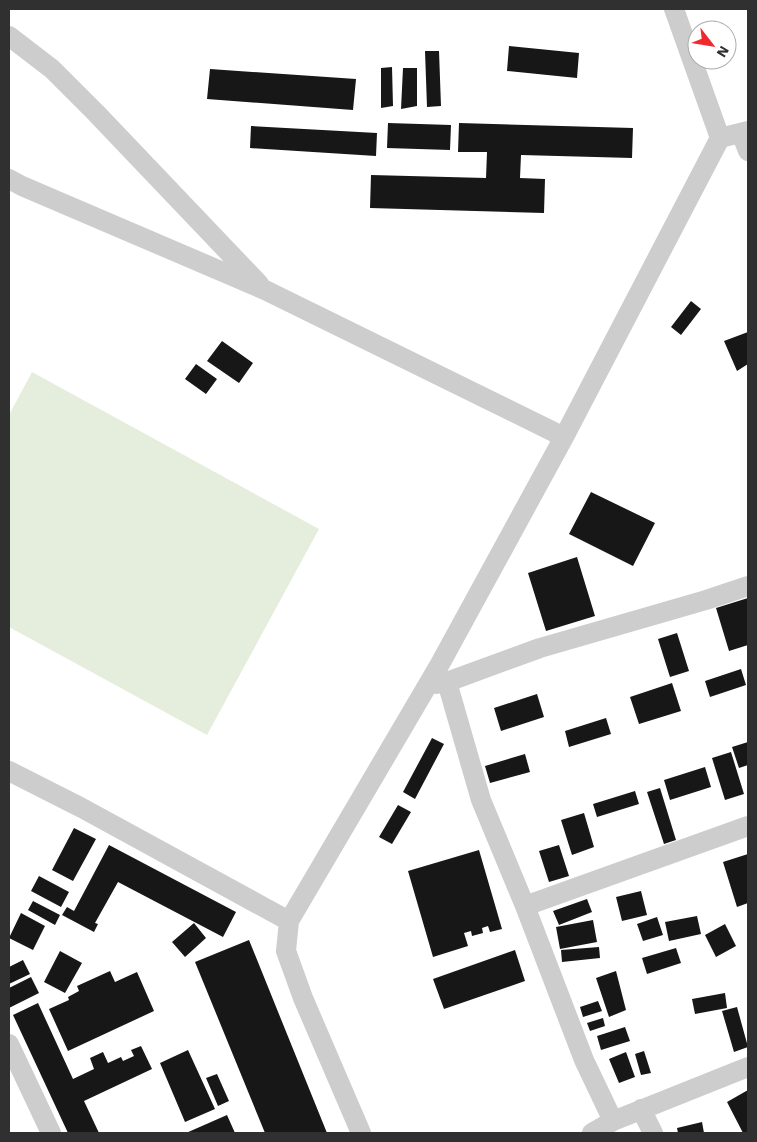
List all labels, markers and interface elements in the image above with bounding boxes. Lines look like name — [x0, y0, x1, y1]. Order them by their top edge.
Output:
north arrow — [687, 20, 737, 70]
text: N — [714, 43, 733, 60]

